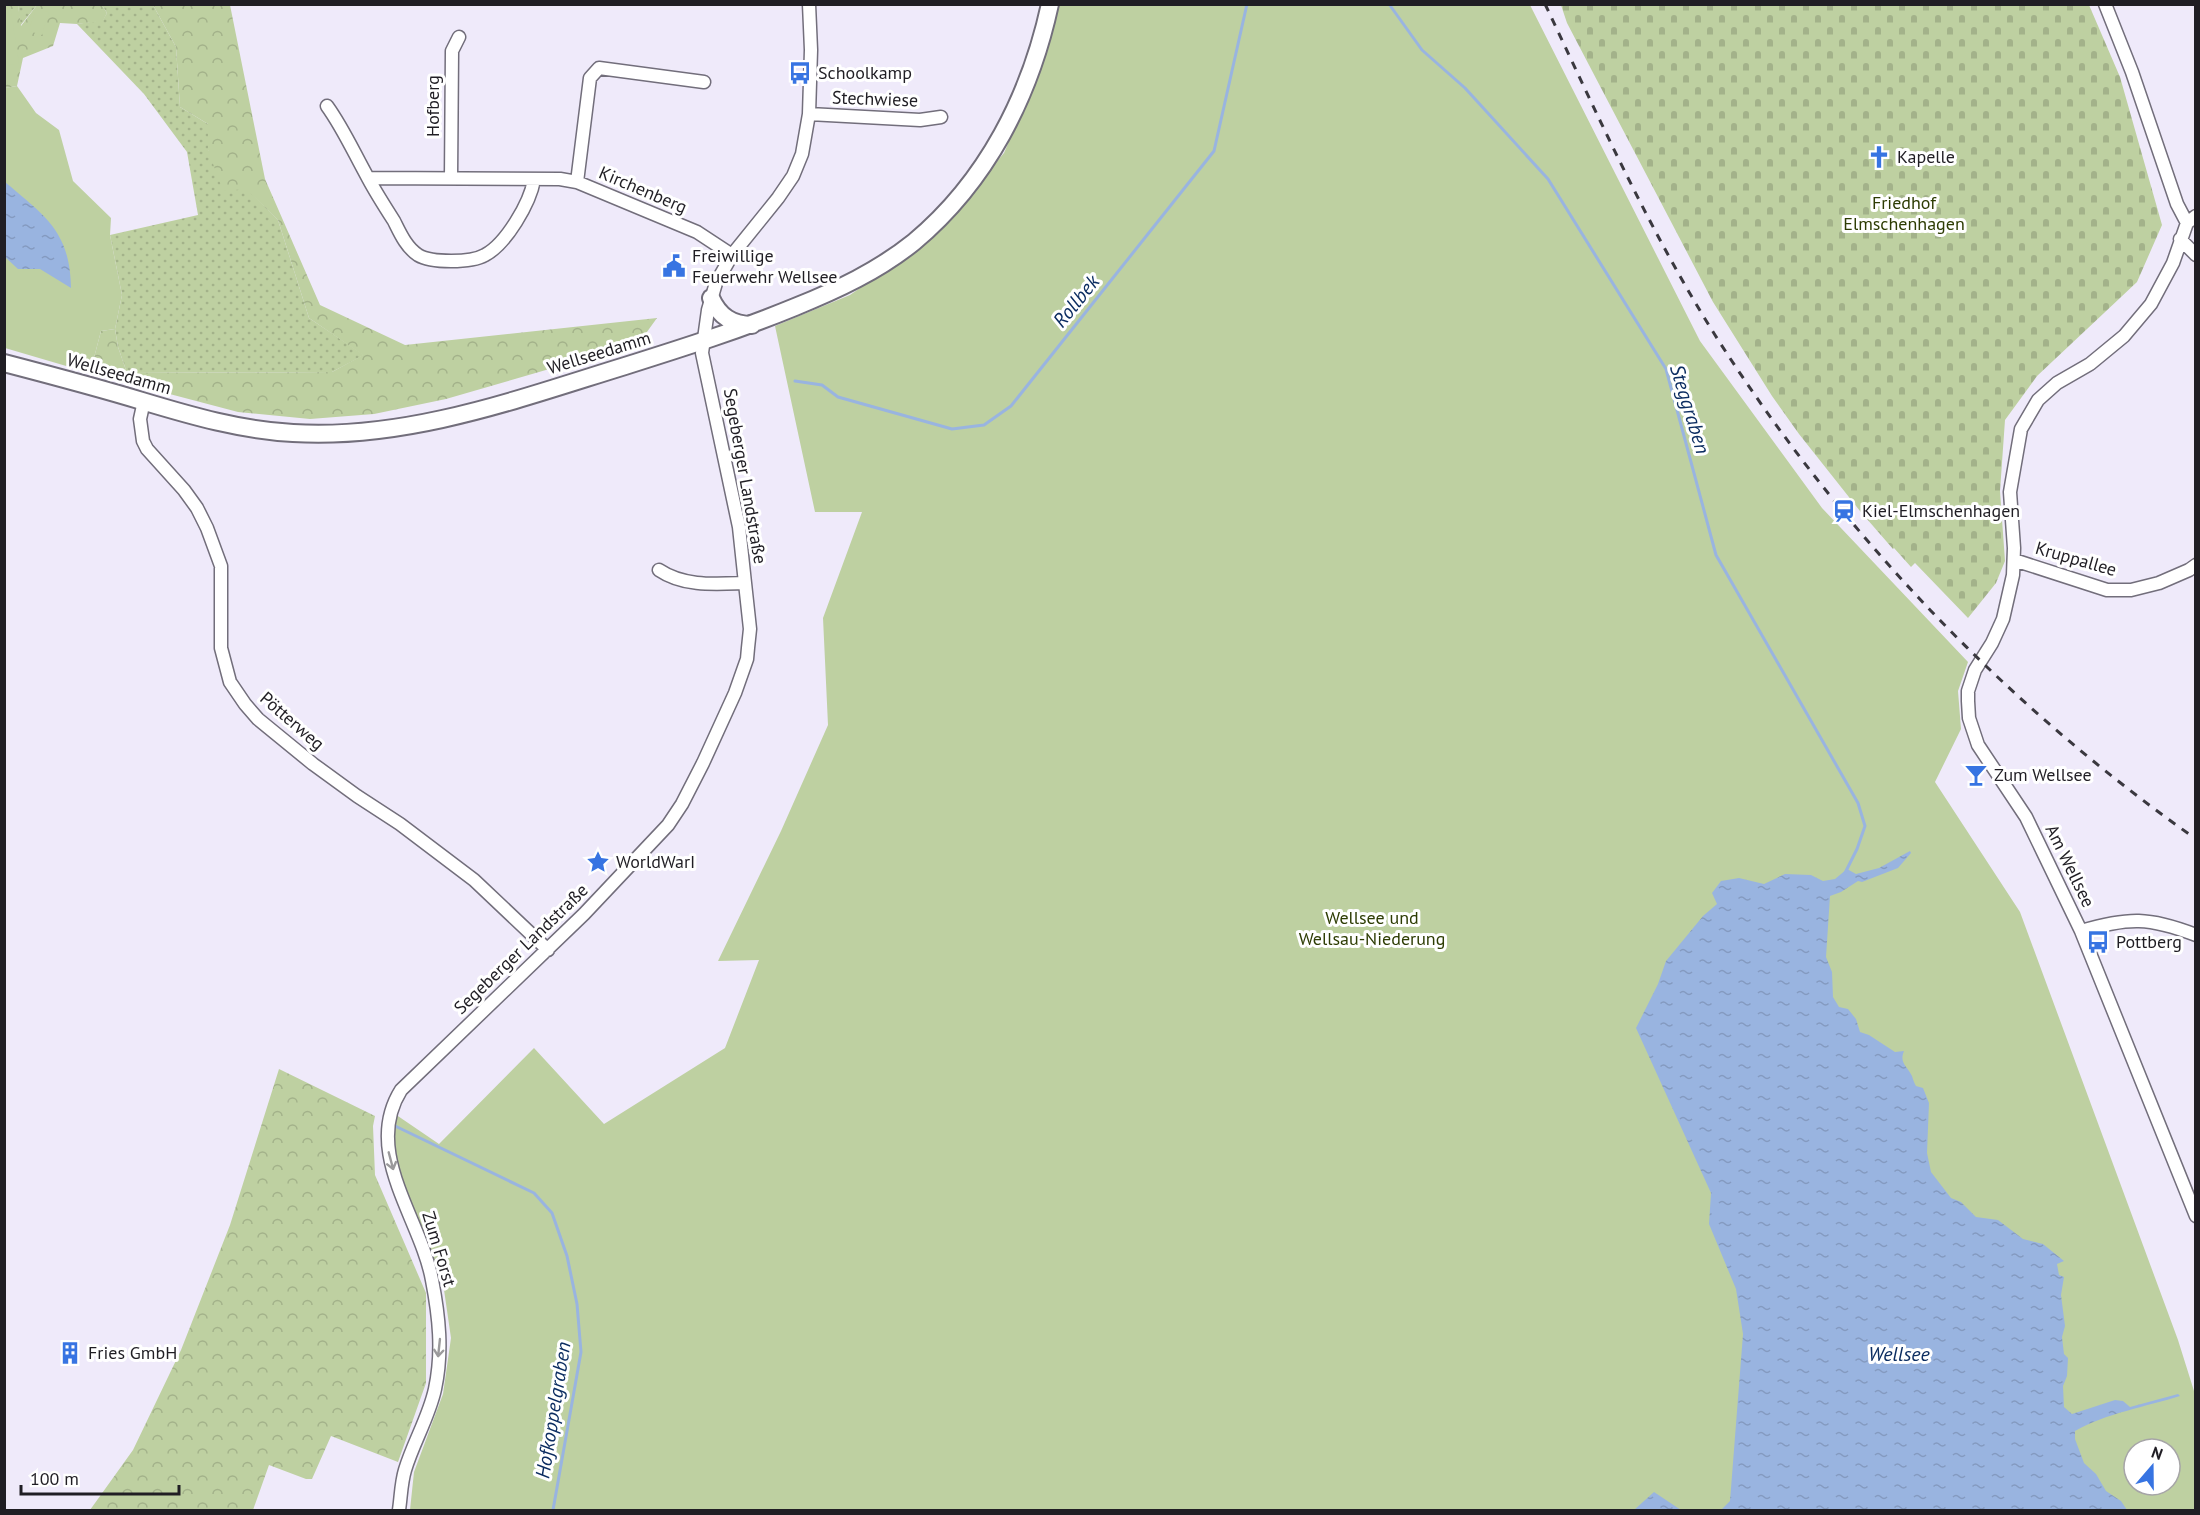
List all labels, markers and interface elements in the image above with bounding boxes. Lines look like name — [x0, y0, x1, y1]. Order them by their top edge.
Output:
bus stop icon: Schoolkamp — [787, 60, 813, 86]
place label: Schoolkamp — [818, 61, 912, 84]
street label: Hofberg — [421, 75, 444, 137]
street label: Stechwiese — [831, 86, 919, 111]
church icon: Kapelle — [1866, 144, 1892, 170]
place label: Kapelle — [1897, 145, 1955, 168]
street label: Kirchenberg — [596, 161, 691, 218]
park label: Friedhof Elmschenhagen — [1843, 191, 1965, 235]
place label: Freiwillige Feuerwehr Wellsee — [692, 244, 838, 288]
public building icon: Freiwillige Feuerwehr Wellsee — [661, 253, 687, 279]
water label: Rollbek — [1047, 269, 1106, 332]
street label: Wellseedamm — [544, 326, 654, 379]
street label: Wellseedamm — [64, 348, 174, 399]
water label: Steggraben — [1664, 361, 1716, 457]
street label: Segeberger Landstraße — [719, 386, 772, 566]
station icon: Kiel-Elmschenhagen — [1831, 498, 1857, 524]
place label: Kiel-Elmschenhagen — [1862, 499, 2020, 522]
street label: Kruppallee — [2033, 536, 2119, 581]
street label: Pötterweg — [255, 686, 329, 755]
bar icon: Zum Wellsee — [1963, 762, 1989, 788]
place label: Zum Wellsee — [1994, 763, 2092, 786]
street label: Am Wellsee — [2041, 821, 2100, 911]
place icon: WorldWarI — [585, 849, 611, 875]
place label: WorldWarI — [616, 850, 695, 873]
street label: Segeberger Landstraße — [449, 879, 593, 1019]
park label: Wellsee und Wellsau-Niederung — [1299, 906, 1445, 950]
bus stop icon: Pottberg — [2085, 929, 2111, 955]
place label: Pottberg — [2116, 930, 2182, 953]
one-way arrow — [386, 1151, 398, 1170]
street label: Zum Forst — [417, 1209, 462, 1289]
one-way arrow — [433, 1338, 444, 1357]
building icon: Fries GmbH — [57, 1340, 83, 1366]
water label: Hofkoppelgraben — [529, 1340, 577, 1480]
place label: Fries GmbH — [88, 1341, 177, 1364]
water label: Wellsee — [1868, 1341, 1931, 1367]
north arrow — [2122, 1437, 2182, 1497]
text: N — [2149, 1442, 2165, 1464]
scale bar — [21, 1458, 178, 1496]
text: 100 m — [30, 1467, 79, 1490]

